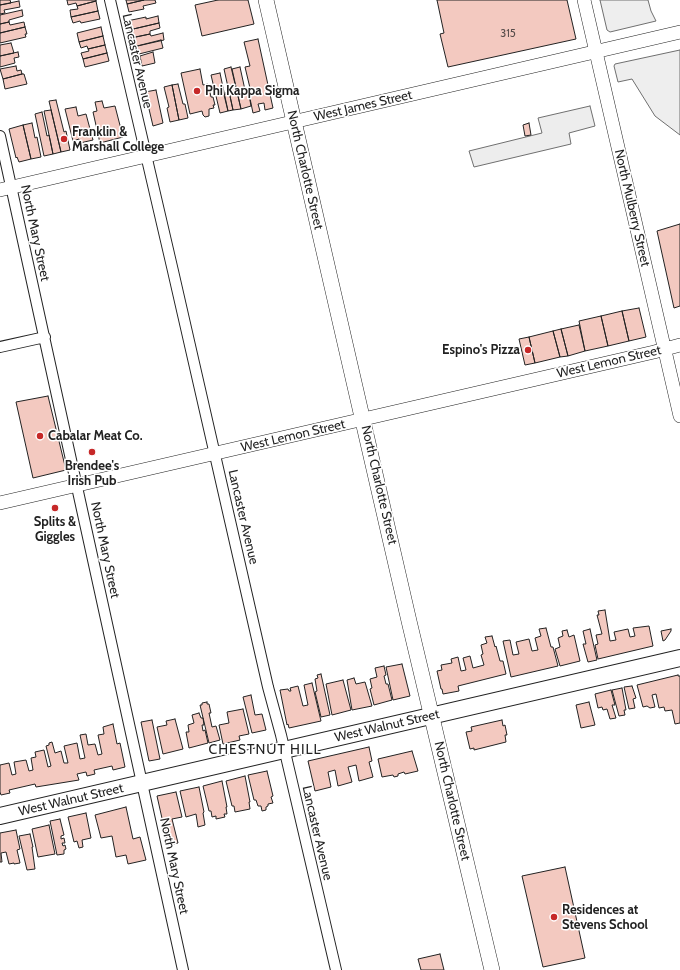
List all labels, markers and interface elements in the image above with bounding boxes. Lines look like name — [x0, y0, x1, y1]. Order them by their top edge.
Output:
street label: Lancaster Avenue — [119, 12, 155, 110]
house number: 315 — [500, 27, 516, 41]
place label: Phi Kappa Sigma — [205, 83, 300, 99]
marker: Phi Kappa Sigma — [192, 86, 202, 96]
street label: West James Street — [312, 87, 414, 125]
street label: North Charlotte Street — [284, 109, 326, 231]
place label: Franklin & Marshall College — [72, 124, 164, 155]
marker: Franklin & Marshall College — [59, 134, 69, 144]
street label: North Mulberry Street — [611, 148, 653, 268]
street label: North Mary Street — [17, 183, 53, 283]
place label: Espino's Pizza — [442, 342, 520, 358]
street label: West Lemon Street — [555, 342, 663, 382]
marker: Espino's Pizza — [523, 345, 533, 355]
street label: West Lemon Street — [239, 416, 347, 456]
street label: North Charlotte Street — [358, 424, 400, 546]
place label: Cabalar Meat Co. — [48, 428, 143, 444]
marker: Cabalar Meat Co. — [35, 431, 45, 441]
marker: Brendee's Irish Pub — [87, 447, 97, 457]
place label: Brendee's Irish Pub — [65, 458, 119, 489]
street label: Lancaster Avenue — [225, 468, 261, 566]
street label: North Mary Street — [87, 500, 123, 600]
marker: Splits & Giggles — [50, 503, 60, 513]
place label: Splits & Giggles — [34, 514, 76, 545]
street label: West Walnut Street — [333, 706, 441, 746]
street label: North Charlotte Street — [431, 740, 473, 862]
district label: CHESTNUT HILL — [209, 742, 321, 758]
street label: West Walnut Street — [17, 780, 125, 820]
street label: Lancaster Avenue — [299, 784, 335, 882]
street label: North Mary Street — [156, 816, 192, 916]
place label: Residences at Stevens School — [562, 902, 648, 933]
marker: Residences at Stevens School — [549, 912, 559, 922]

